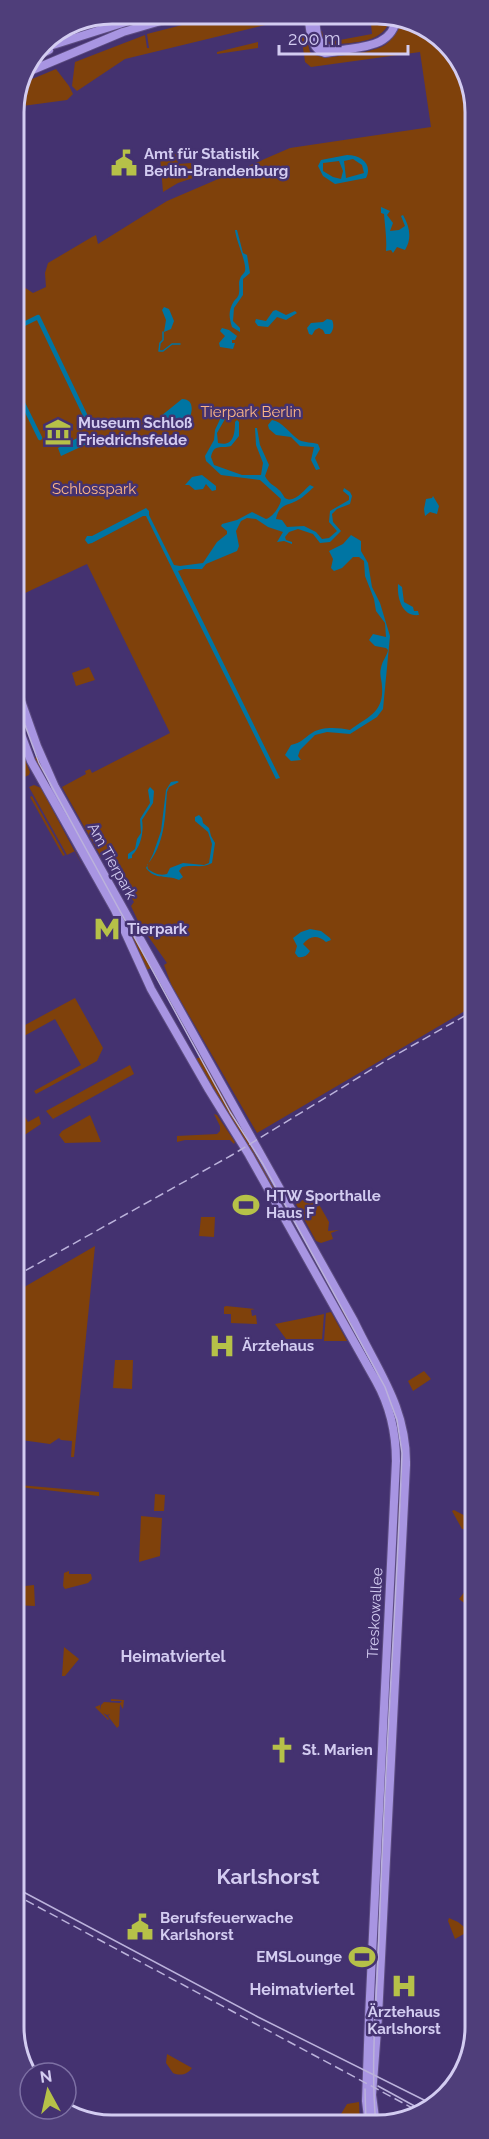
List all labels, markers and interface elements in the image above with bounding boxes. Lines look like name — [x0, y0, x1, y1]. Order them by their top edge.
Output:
scale bar — [279, 18, 408, 56]
text: 200 m — [288, 28, 341, 49]
place label: Amt für Statistik Berlin-Brandenburg — [144, 145, 288, 180]
public building icon: Amt für Statistik Berlin-Brandenburg — [109, 148, 139, 178]
park label: Tierpark Berlin — [200, 403, 302, 421]
place label: Museum Schloß Friedrichsfelde — [78, 414, 192, 449]
museum icon: Museum Schloß Friedrichsfelde — [43, 417, 73, 447]
park label: Schlosspark — [52, 480, 136, 498]
street label: Am Tierpark — [84, 820, 140, 902]
metro station icon: Tierpark — [92, 914, 122, 944]
place label: Tierpark — [127, 920, 188, 938]
place label: HTW Sporthalle Haus F — [266, 1187, 381, 1222]
sports icon: HTW Sporthalle Haus F — [231, 1190, 261, 1220]
hospital icon: Ärztehaus — [207, 1331, 237, 1361]
place label: Ärztehaus — [242, 1337, 314, 1355]
street label: Treskowallee — [364, 1567, 386, 1659]
district label: Heimatviertel — [121, 1647, 226, 1666]
church icon: St. Marien — [267, 1735, 297, 1765]
place label: St. Marien — [302, 1741, 373, 1759]
district label: Karlshorst — [216, 1864, 320, 1889]
place label: Berufsfeuerwache Karlshorst — [160, 1909, 293, 1944]
public building icon: Berufsfeuerwache Karlshorst — [125, 1912, 155, 1942]
sports icon: EMSLounge — [347, 1942, 377, 1972]
place label: EMSLounge — [256, 1948, 342, 1966]
hospital icon: Ärztehaus Karlshorst — [389, 1971, 419, 2001]
district label: Heimatviertel — [250, 1980, 355, 1999]
place label: Ärztehaus Karlshorst — [367, 2003, 441, 2038]
north arrow — [18, 2061, 78, 2121]
text: N — [39, 2066, 53, 2087]

